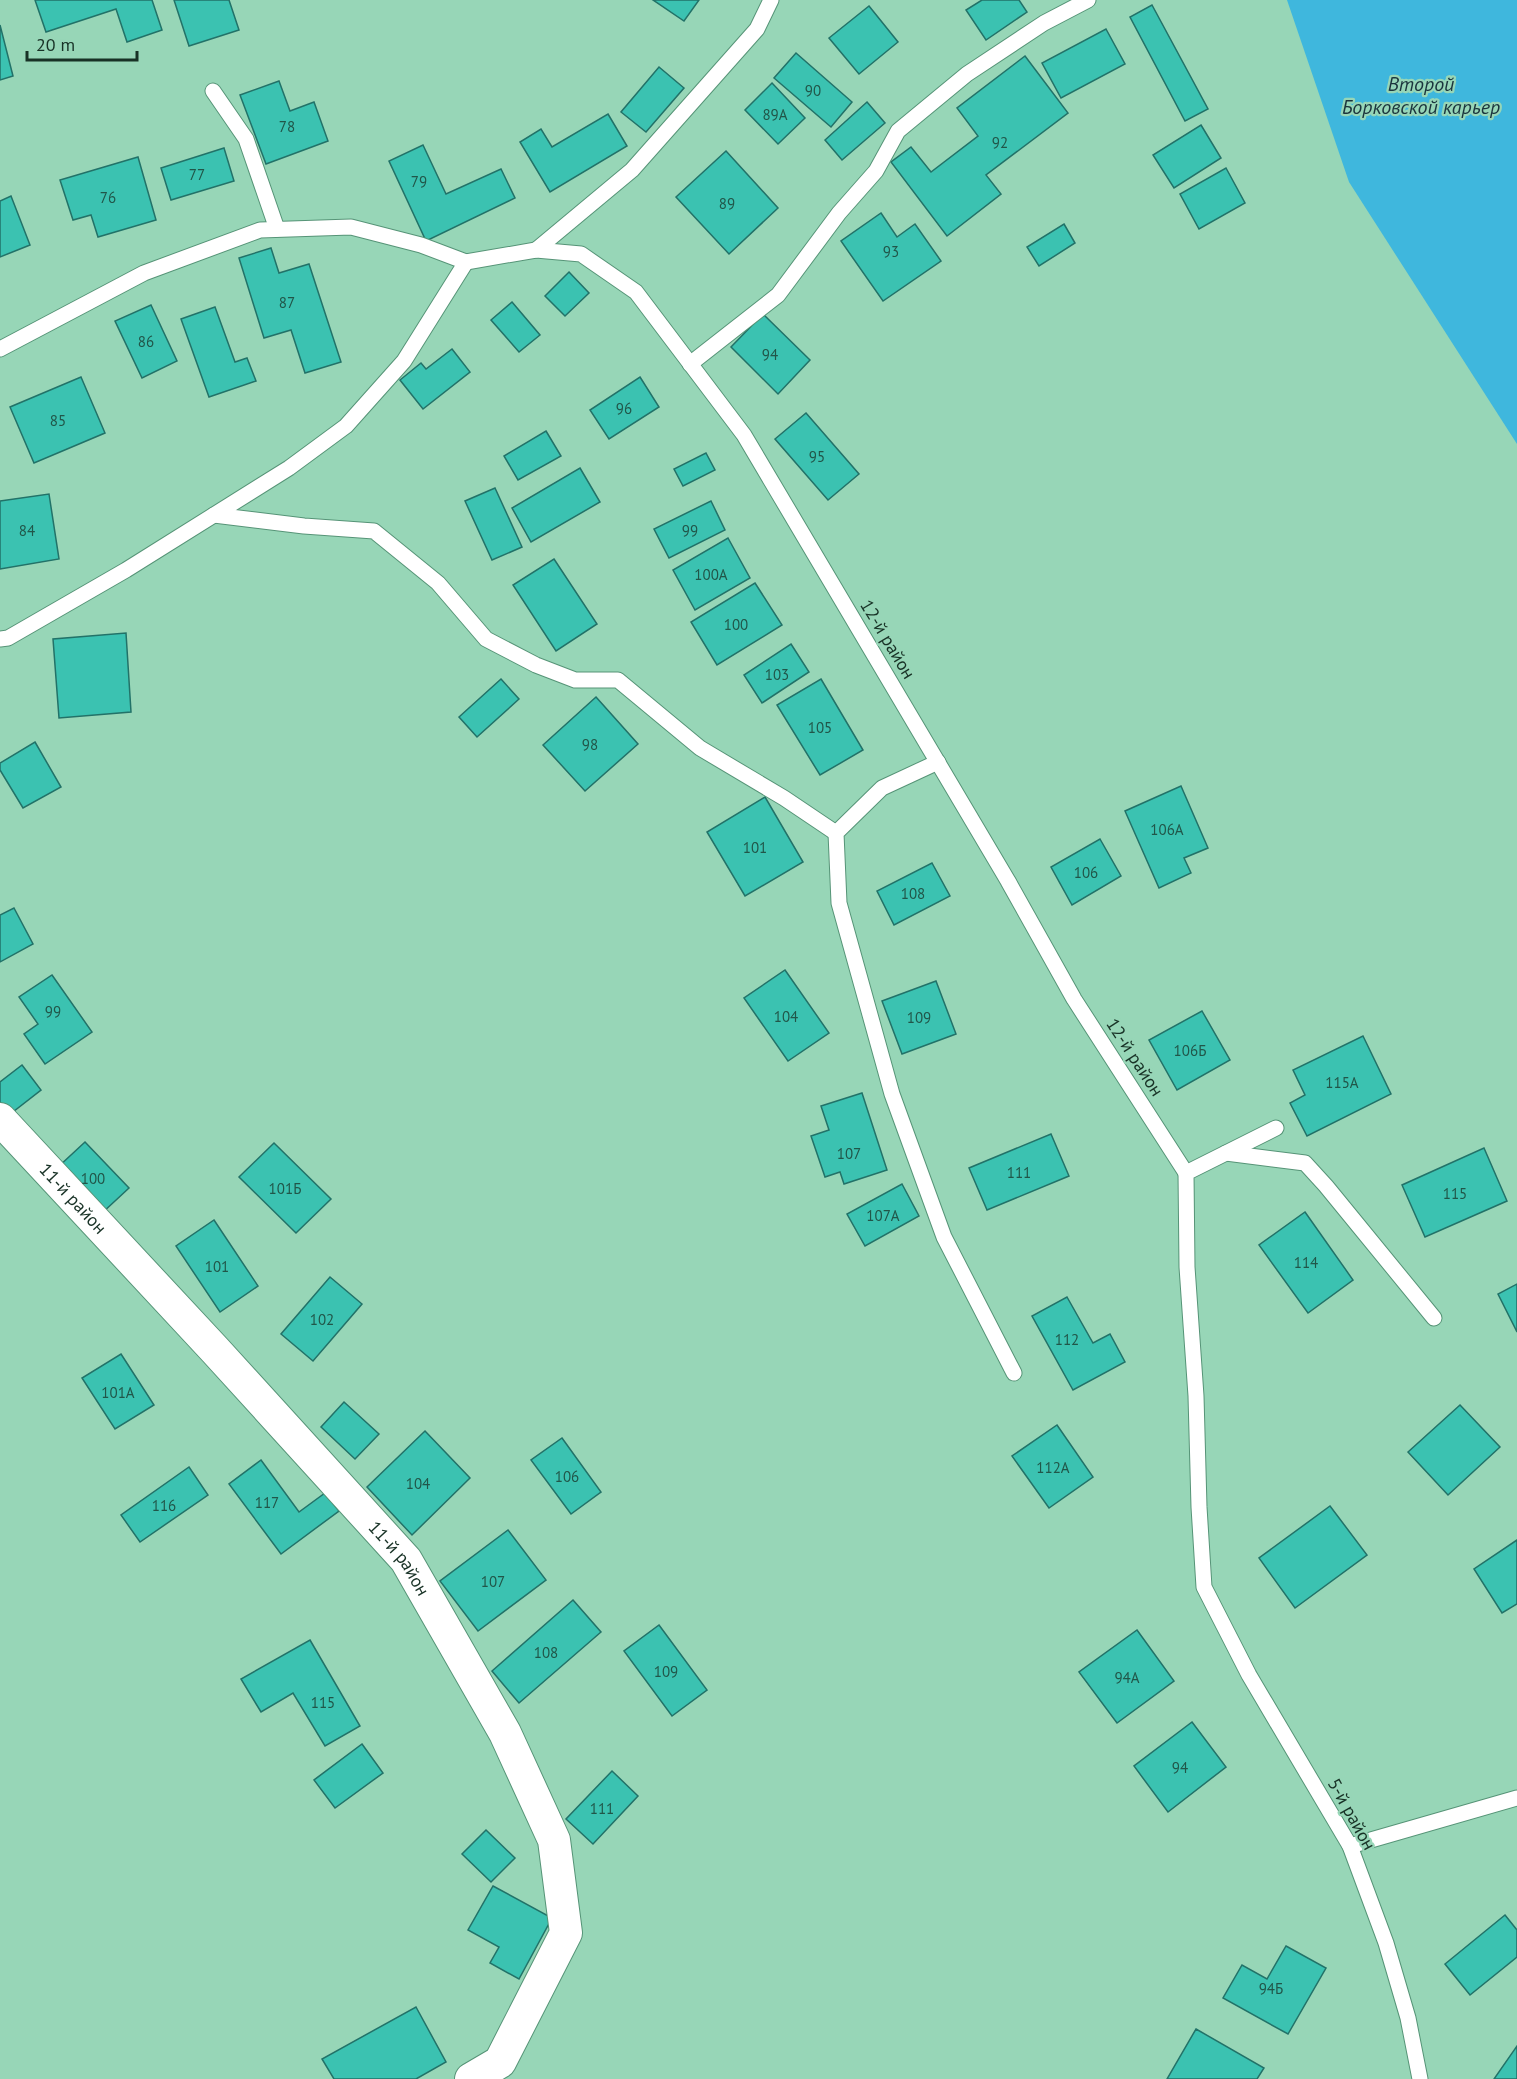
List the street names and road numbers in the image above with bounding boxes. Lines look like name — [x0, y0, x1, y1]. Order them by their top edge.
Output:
street label: 12-й район — [855, 595, 921, 683]
street label: 12-й район — [1101, 1014, 1169, 1100]
street label: 11-й район — [35, 1158, 112, 1238]
street label: 11-й район — [364, 1515, 435, 1599]
street label: 5-й район — [1323, 1774, 1381, 1854]

